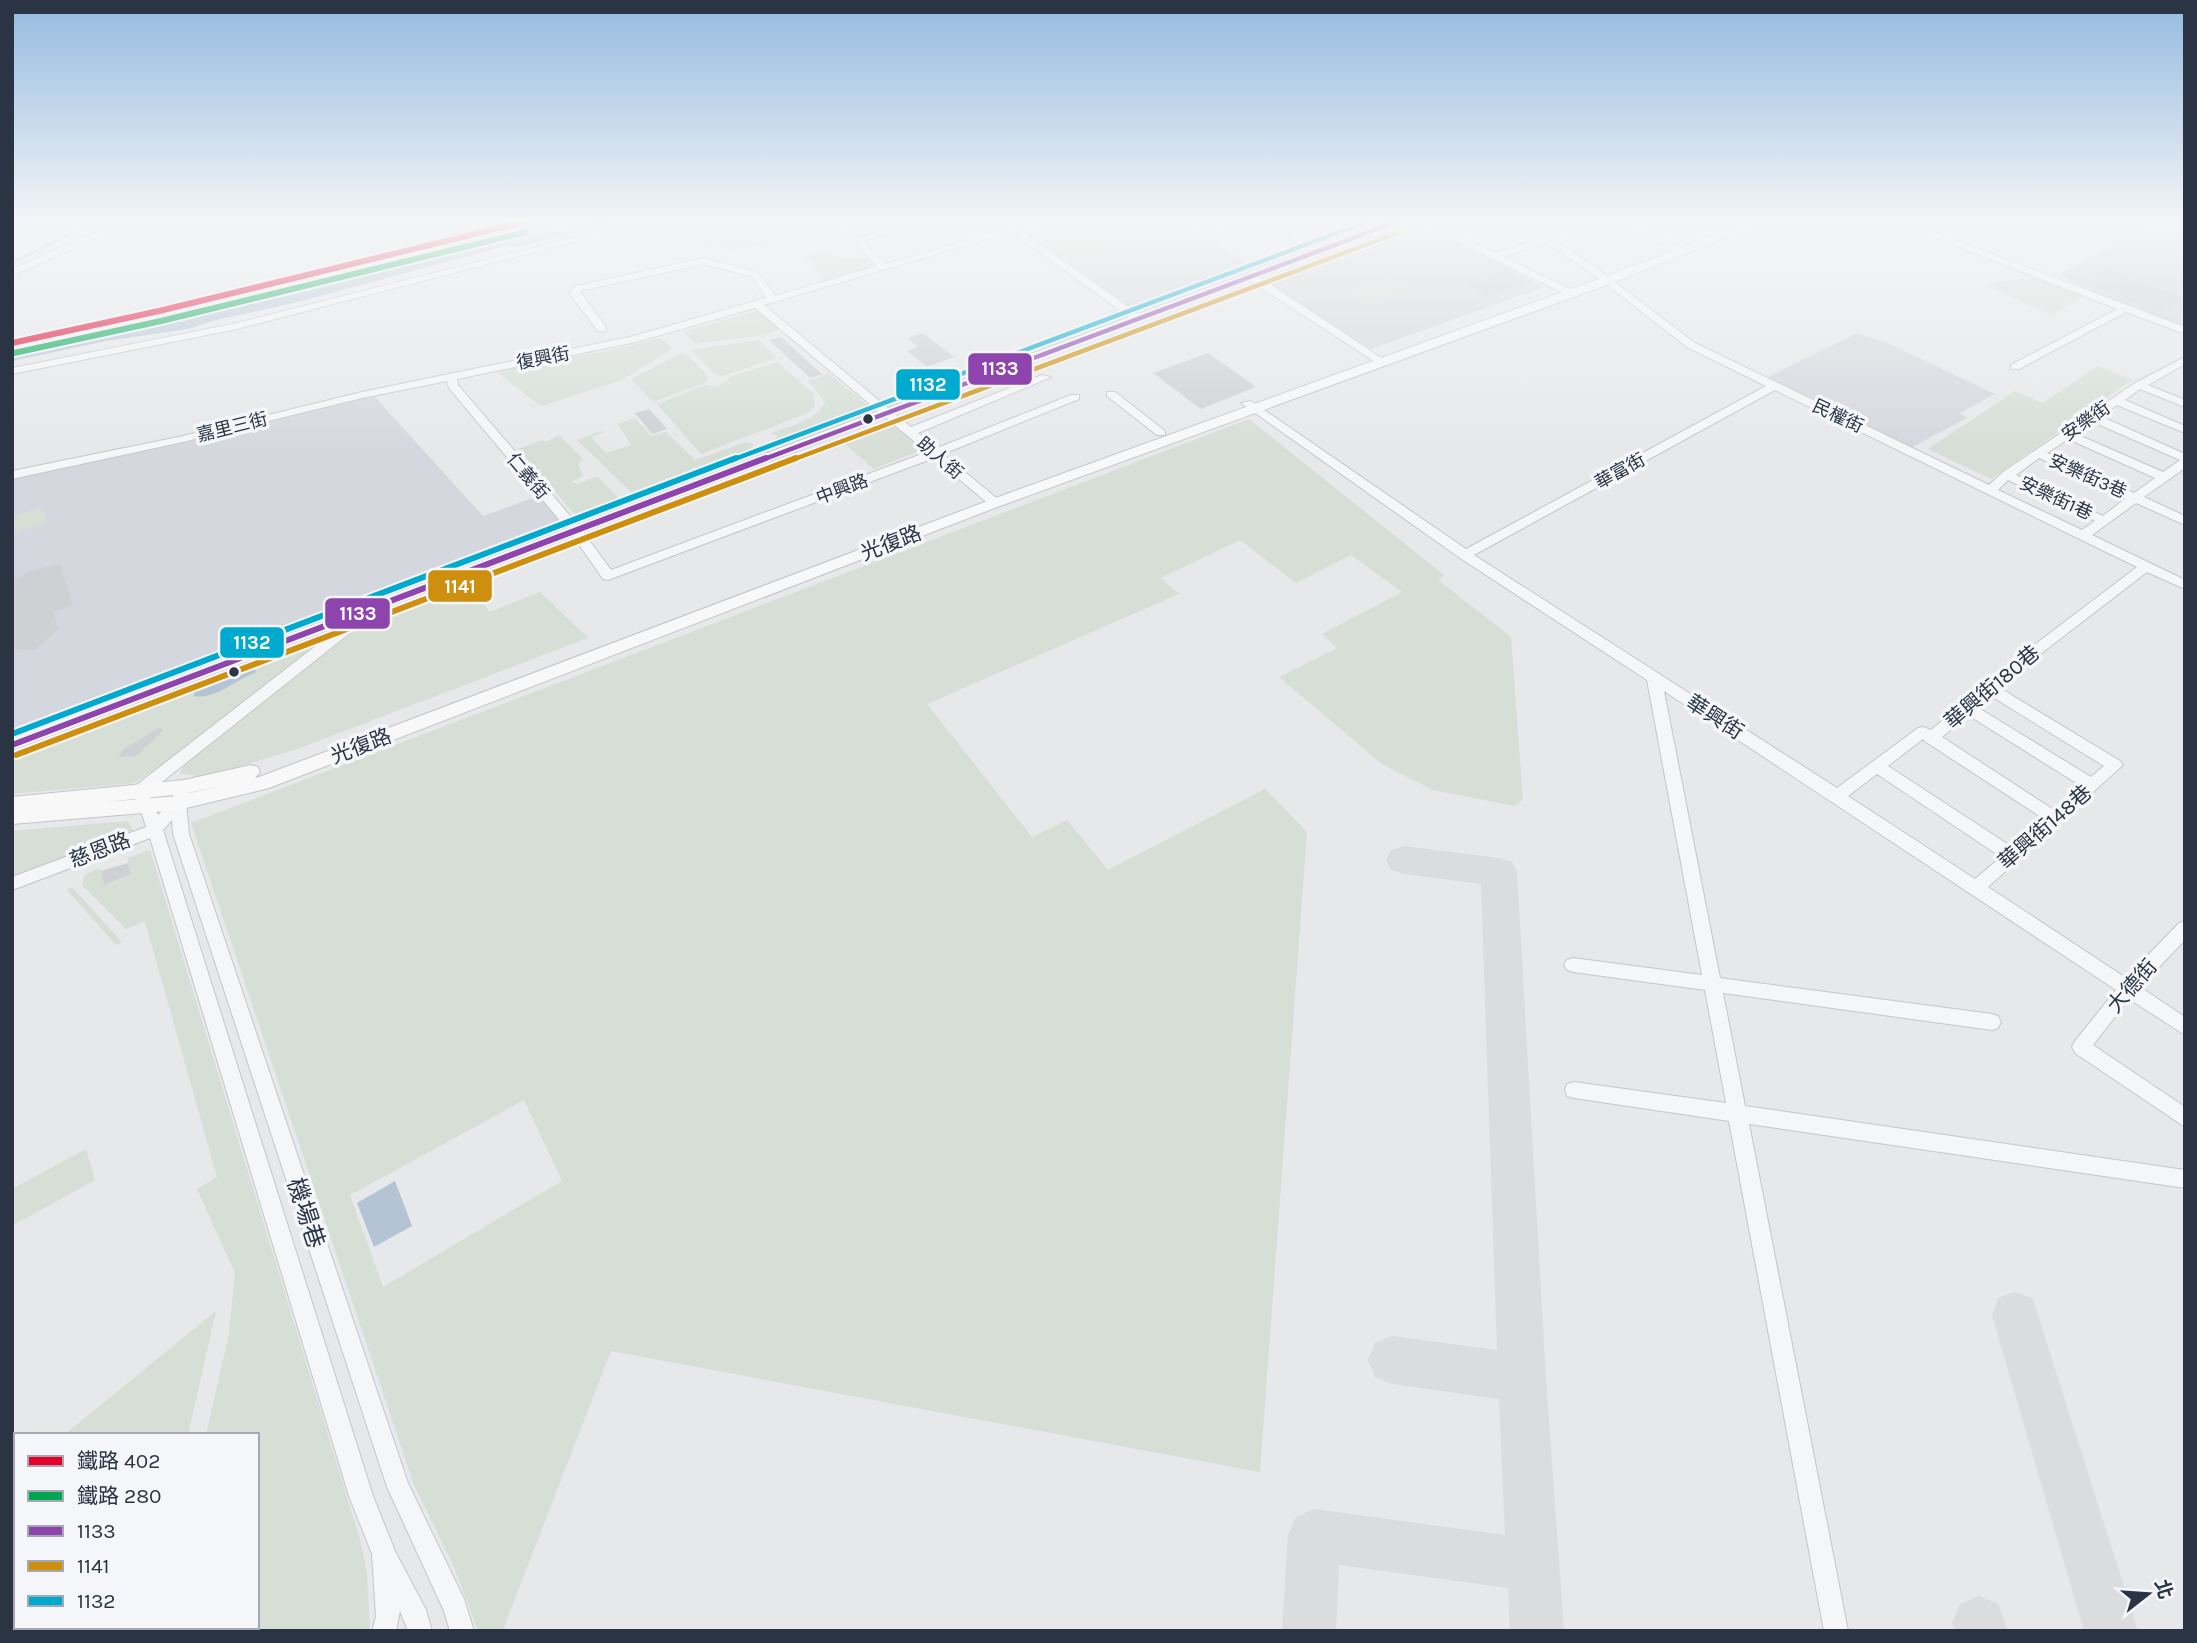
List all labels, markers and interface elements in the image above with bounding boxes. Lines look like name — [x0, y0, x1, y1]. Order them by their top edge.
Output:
street label: 復興街 — [514, 342, 572, 374]
line badge: 1133 — [967, 352, 1033, 386]
text: 1133 — [981, 358, 1019, 380]
line badge: 1132 — [895, 368, 961, 401]
text: 1132 — [910, 374, 946, 396]
street label: 民權街 — [1809, 395, 1867, 437]
street label: 安樂街 — [2058, 397, 2114, 445]
street label: 嘉里三街 — [194, 408, 270, 446]
unlabelled marker — [861, 412, 875, 426]
street label: 助人街 — [912, 432, 968, 484]
street label: 仁義街 — [502, 448, 554, 504]
street label: 華富街 — [1591, 448, 1649, 494]
street label: 安樂街3巷 — [2046, 449, 2130, 503]
street label: 中興路 — [813, 469, 871, 509]
street label: 安樂街1巷 — [2016, 472, 2096, 524]
street label: 光復路 — [857, 521, 925, 565]
line badge: 1141 — [427, 569, 493, 603]
text: 1141 — [444, 576, 476, 598]
line badge: 1133 — [324, 597, 391, 630]
text: 1133 — [339, 603, 377, 625]
line badge: 1132 — [219, 626, 285, 659]
text: 1132 — [234, 632, 270, 654]
street label: 華興街180巷 — [1940, 640, 2044, 734]
unlabelled marker — [227, 665, 241, 679]
street label: 華興街 — [1682, 690, 1748, 744]
street label: 光復路 — [327, 724, 395, 768]
street label: 華興街148巷 — [1994, 780, 2096, 874]
street label: 慈恩路 — [66, 828, 134, 872]
street label: 大德街 — [2102, 954, 2162, 1018]
street label: 機場巷 — [282, 1174, 330, 1252]
legend — [14, 1433, 259, 1629]
text: 鐵路 402 — [77, 1449, 160, 1473]
text: 鐵路 280 — [77, 1484, 162, 1508]
text: 1133 — [77, 1519, 116, 1543]
text: 1141 — [77, 1554, 110, 1578]
north arrow — [2113, 1559, 2183, 1629]
text: 北 — [2150, 1577, 2177, 1602]
text: 1132 — [77, 1589, 115, 1613]

